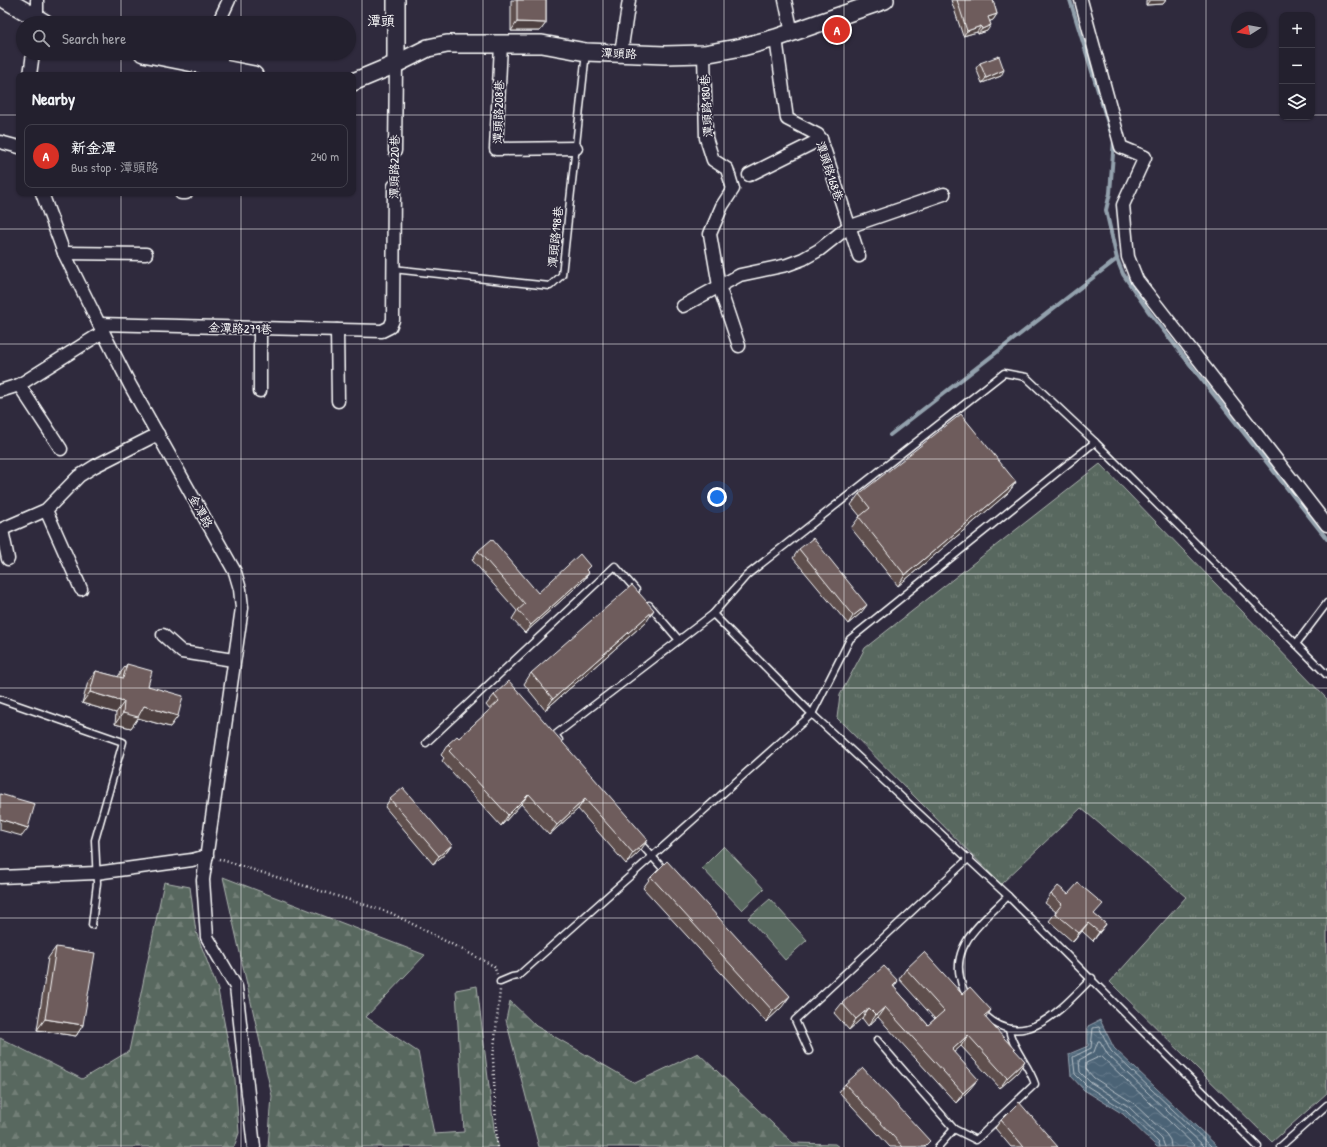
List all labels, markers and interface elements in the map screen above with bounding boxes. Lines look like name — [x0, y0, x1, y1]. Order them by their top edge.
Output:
district label: 潭頭 — [367, 11, 395, 30]
north arrow — [1231, 12, 1267, 48]
map controls — [1279, 12, 1315, 120]
button: + — [1279, 12, 1315, 48]
pin: A — [824, 15, 850, 45]
search box — [16, 16, 356, 60]
icon: search — [30, 27, 52, 49]
text: Search here — [62, 28, 126, 49]
street label: 潭頭路 — [601, 44, 637, 62]
button: − — [1279, 48, 1315, 84]
street label: 潭頭路180巷 — [696, 74, 716, 138]
street label: 潭頭路208巷 — [488, 80, 508, 144]
button: layers — [1279, 84, 1315, 120]
text: Nearby — [32, 87, 75, 110]
street label: 潭頭路220巷 — [385, 135, 403, 199]
text: 新金潭 — [71, 137, 116, 158]
street label: 潭頭路168巷 — [812, 139, 848, 203]
text: A — [43, 147, 49, 165]
text: 240 m — [310, 147, 339, 165]
text: Bus stop · 潭頭路 — [71, 158, 159, 176]
street label: 潭頭路198巷 — [543, 205, 567, 269]
street label: 金潭路279巷 — [208, 318, 272, 338]
your location — [707, 487, 727, 507]
street label: 金潭路 — [185, 491, 217, 531]

